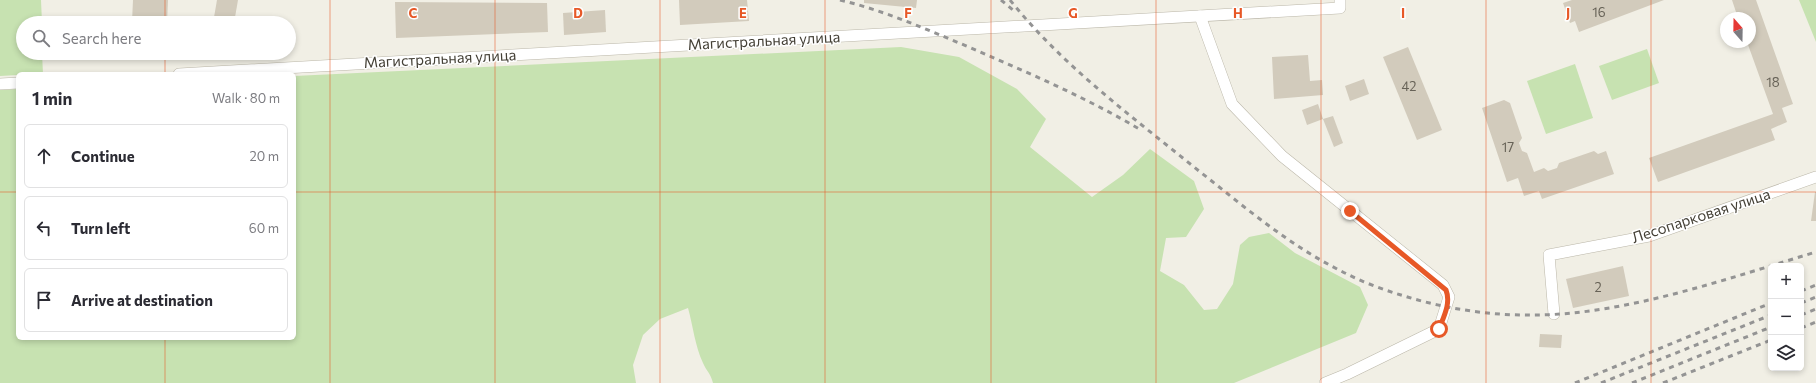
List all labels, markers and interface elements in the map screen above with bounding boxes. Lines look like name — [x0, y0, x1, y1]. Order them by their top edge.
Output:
house number: 16 — [1592, 4, 1606, 20]
text: C — [409, 5, 418, 21]
text: D — [573, 5, 583, 21]
text: E — [739, 5, 747, 21]
text: F — [904, 5, 912, 21]
text: G — [1068, 5, 1078, 21]
text: H — [1233, 5, 1243, 21]
text: I — [1401, 5, 1405, 21]
text: J — [1566, 5, 1570, 21]
north arrow — [1720, 12, 1756, 48]
search box — [16, 16, 296, 60]
icon: search — [30, 27, 52, 49]
street label: Магистральная улица — [687, 27, 841, 53]
text: Search here — [62, 29, 141, 47]
street label: Магистральная улица — [363, 45, 517, 71]
house number: 18 — [1766, 74, 1780, 90]
house number: 42 — [1402, 78, 1416, 94]
text: 1 min — [32, 88, 72, 109]
text: Walk · 80 m — [212, 90, 280, 106]
house number: 17 — [1502, 139, 1514, 155]
icon: ahead — [33, 145, 55, 167]
text: Continue — [71, 147, 135, 165]
text: 20 m — [250, 148, 279, 164]
street label: Лесопарковая улица — [1629, 184, 1772, 246]
route end — [1341, 202, 1359, 220]
icon: left — [33, 217, 55, 239]
text: Turn left — [71, 219, 130, 237]
text: 60 m — [249, 220, 279, 236]
map controls — [1768, 263, 1804, 371]
button: + — [1768, 263, 1804, 299]
house number: 2 — [1594, 279, 1602, 295]
icon: arrive — [33, 289, 55, 311]
text: Arrive at destination — [71, 291, 213, 309]
button: − — [1768, 299, 1804, 335]
route start — [1430, 320, 1448, 338]
button: layers — [1768, 335, 1804, 371]

